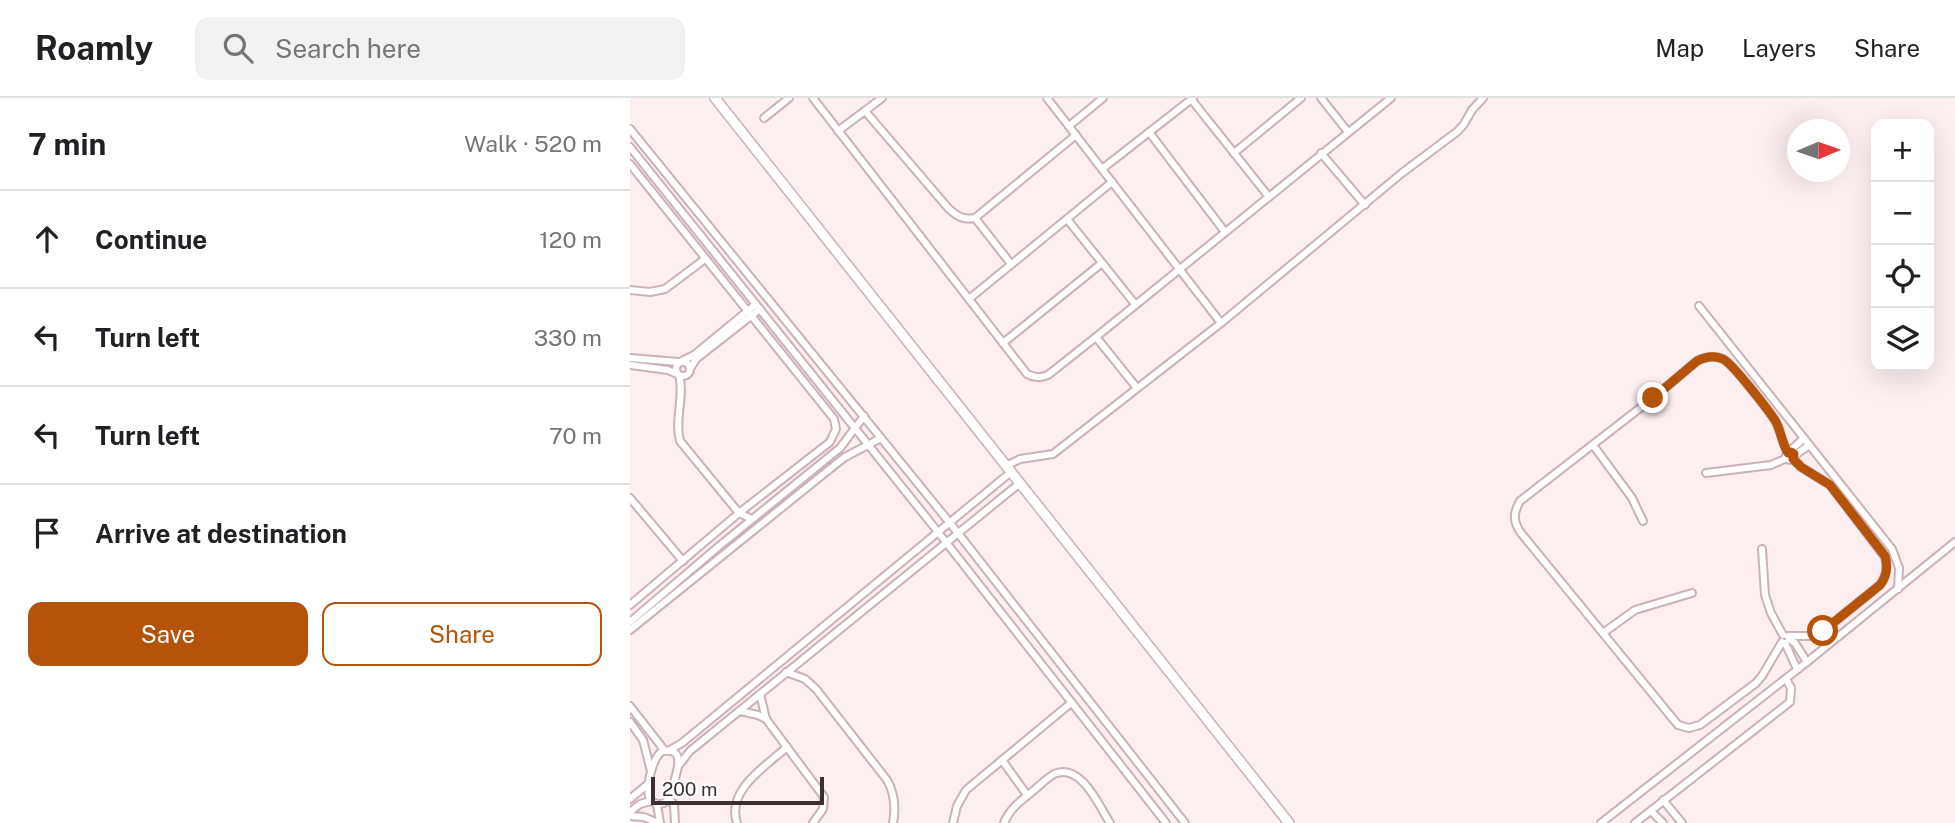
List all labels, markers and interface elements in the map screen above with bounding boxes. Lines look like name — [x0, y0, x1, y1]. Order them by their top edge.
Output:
search box — [195, 17, 685, 80]
text: Roamly — [35, 29, 153, 67]
icon: search — [219, 29, 257, 67]
text: Search here — [275, 33, 421, 64]
text: Map — [1655, 34, 1704, 62]
text: Layers — [1742, 34, 1816, 62]
text: Share — [1854, 34, 1920, 62]
north arrow — [1787, 119, 1850, 182]
map controls — [1871, 119, 1934, 371]
button: + — [1871, 119, 1934, 182]
text: 7 min — [28, 126, 106, 162]
text: Walk · 520 m — [464, 130, 602, 157]
button: − — [1871, 182, 1934, 245]
icon: ahead — [28, 220, 66, 258]
text: Continue — [95, 224, 207, 255]
text: 120 m — [539, 226, 602, 253]
button: locate — [1871, 245, 1934, 308]
button: layers — [1871, 308, 1934, 371]
icon: left — [28, 318, 66, 356]
text: Turn left — [95, 322, 200, 353]
text: 330 m — [534, 324, 602, 351]
route end — [1637, 382, 1668, 413]
icon: left — [28, 416, 66, 454]
text: Turn left — [95, 420, 200, 451]
text: 70 m — [549, 422, 602, 449]
icon: arrive — [28, 514, 66, 552]
text: Arrive at destination — [95, 518, 347, 549]
button: Save — [28, 602, 308, 666]
button: Share — [322, 602, 602, 666]
route start — [1807, 615, 1838, 646]
scale bar — [651, 774, 824, 806]
text: 200 m — [662, 778, 718, 800]

